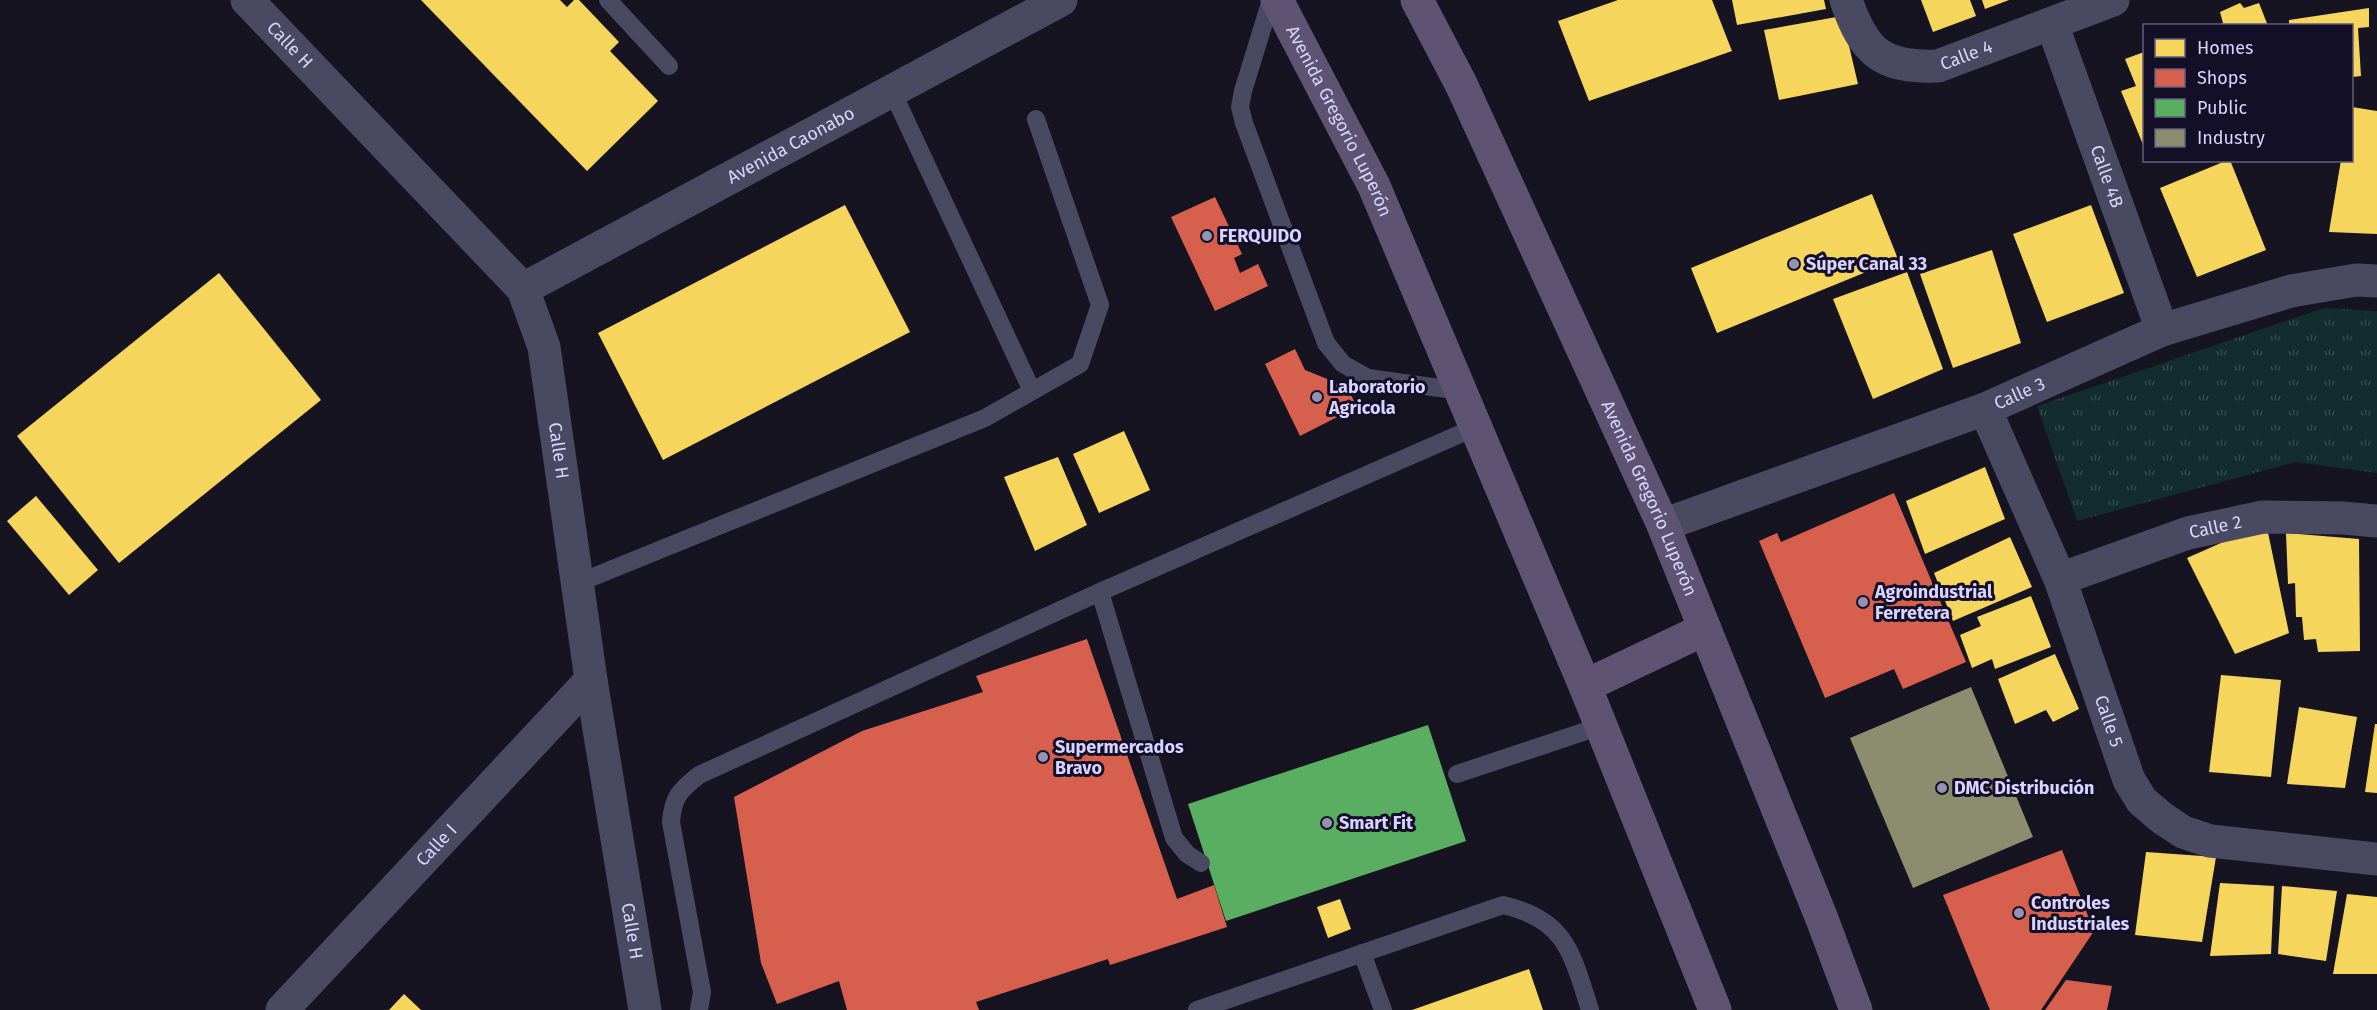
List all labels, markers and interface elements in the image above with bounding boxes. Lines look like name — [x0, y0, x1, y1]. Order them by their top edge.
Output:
street label: Calle H — [262, 17, 317, 73]
street label: Avenida Gregorio Luperón — [1281, 22, 1397, 220]
legend — [2143, 24, 2353, 162]
street label: Calle 4 — [1937, 35, 1996, 75]
text: Homes — [2197, 37, 2253, 59]
text: Shops — [2197, 67, 2247, 89]
text: Public — [2197, 97, 2247, 119]
street label: Avenida Caonabo — [723, 102, 858, 188]
text: Industry — [2197, 127, 2265, 149]
street label: Calle 4B — [2085, 142, 2128, 211]
place label: FERQUIDO — [1219, 225, 1302, 247]
marker: FERQUIDO — [1200, 229, 1214, 243]
place label: Súper Canal 33 — [1806, 253, 1927, 275]
marker: Súper Canal 33 — [1787, 257, 1801, 271]
street label: Calle 3 — [1991, 373, 2048, 415]
place label: Laboratorio Agricola — [1328, 376, 1426, 419]
marker: Laboratorio Agricola — [1310, 390, 1324, 404]
street label: Avenida Gregorio Luperón — [1596, 397, 1702, 600]
street label: Calle H — [544, 421, 573, 480]
street label: Calle 2 — [2187, 511, 2244, 544]
place label: Agroindustrial Ferretera — [1874, 581, 1993, 624]
marker: Agroindustrial Ferretera — [1856, 595, 1870, 609]
street label: Calle 5 — [2090, 692, 2128, 750]
place label: Supermercados Bravo — [1055, 736, 1184, 779]
marker: Supermercados Bravo — [1036, 750, 1050, 764]
place label: DMC Distribución — [1954, 777, 2095, 799]
marker: DMC Distribución — [1935, 781, 1949, 795]
place label: Smart Fit — [1339, 812, 1414, 834]
marker: Smart Fit — [1320, 816, 1334, 830]
street label: Calle I — [411, 819, 462, 871]
place label: Controles Industriales — [2031, 892, 2130, 935]
street label: Calle H — [617, 901, 648, 961]
marker: Controles Industriales — [2012, 906, 2026, 920]

